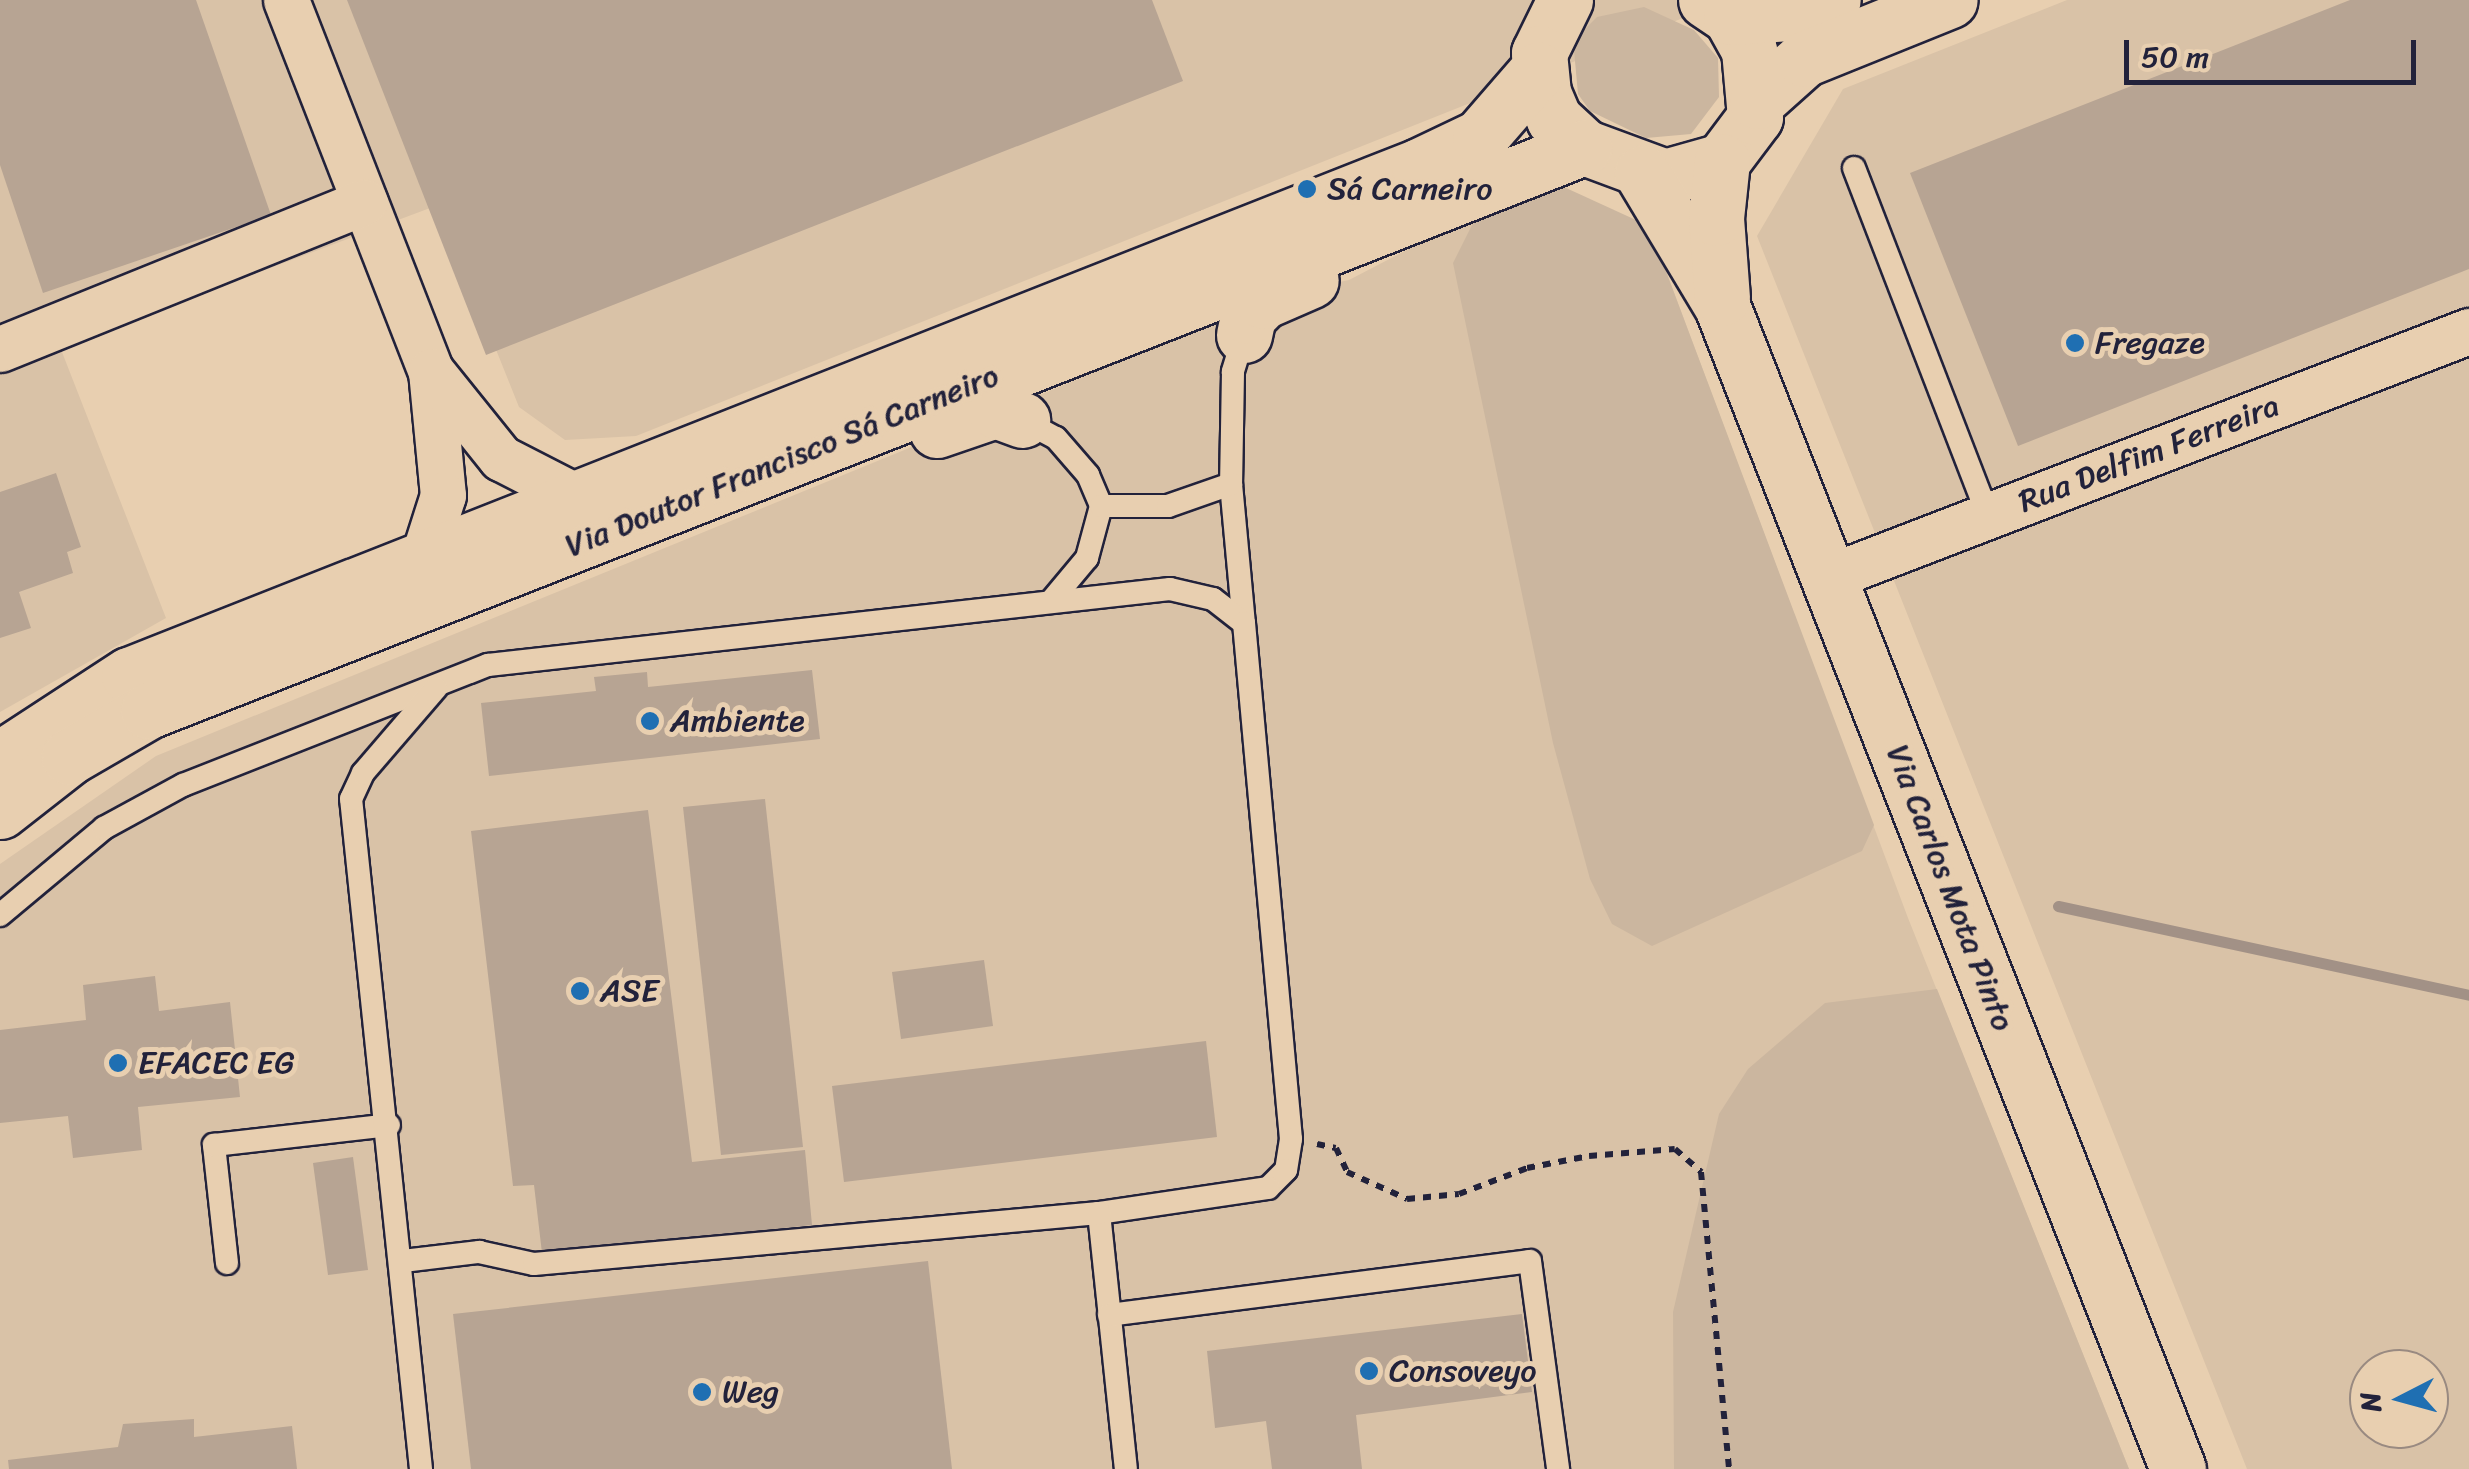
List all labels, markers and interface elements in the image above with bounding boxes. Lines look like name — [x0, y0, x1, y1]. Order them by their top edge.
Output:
scale bar — [2129, 20, 2422, 82]
text: 50 m — [2141, 30, 2209, 84]
place label: Sá Carneiro — [1327, 170, 1493, 208]
marker: Sá Carneiro — [1296, 178, 1318, 200]
place label: Fregaze — [2095, 324, 2205, 362]
marker: Fregaze — [2064, 332, 2086, 354]
street label: Via Doutor Francisco Sá Carneiro — [559, 356, 1005, 566]
street label: Rua Delfim Ferreira — [2013, 386, 2285, 522]
place label: Ambiente — [670, 702, 805, 740]
marker: Ambiente — [639, 710, 661, 732]
street label: Via Carlos Mota Pinto — [1877, 739, 2023, 1037]
place label: ASE — [600, 972, 659, 1010]
marker: ASE — [569, 980, 591, 1002]
place label: EFACEC EG — [138, 1044, 294, 1082]
marker: EFACEC EG — [107, 1052, 129, 1074]
north arrow — [2349, 1349, 2449, 1449]
place label: Consoveyo — [1389, 1352, 1537, 1390]
marker: Consoveyo — [1358, 1360, 1380, 1382]
place label: Weg — [722, 1373, 779, 1411]
marker: Weg — [691, 1381, 713, 1403]
text: N — [2345, 1390, 2396, 1414]

